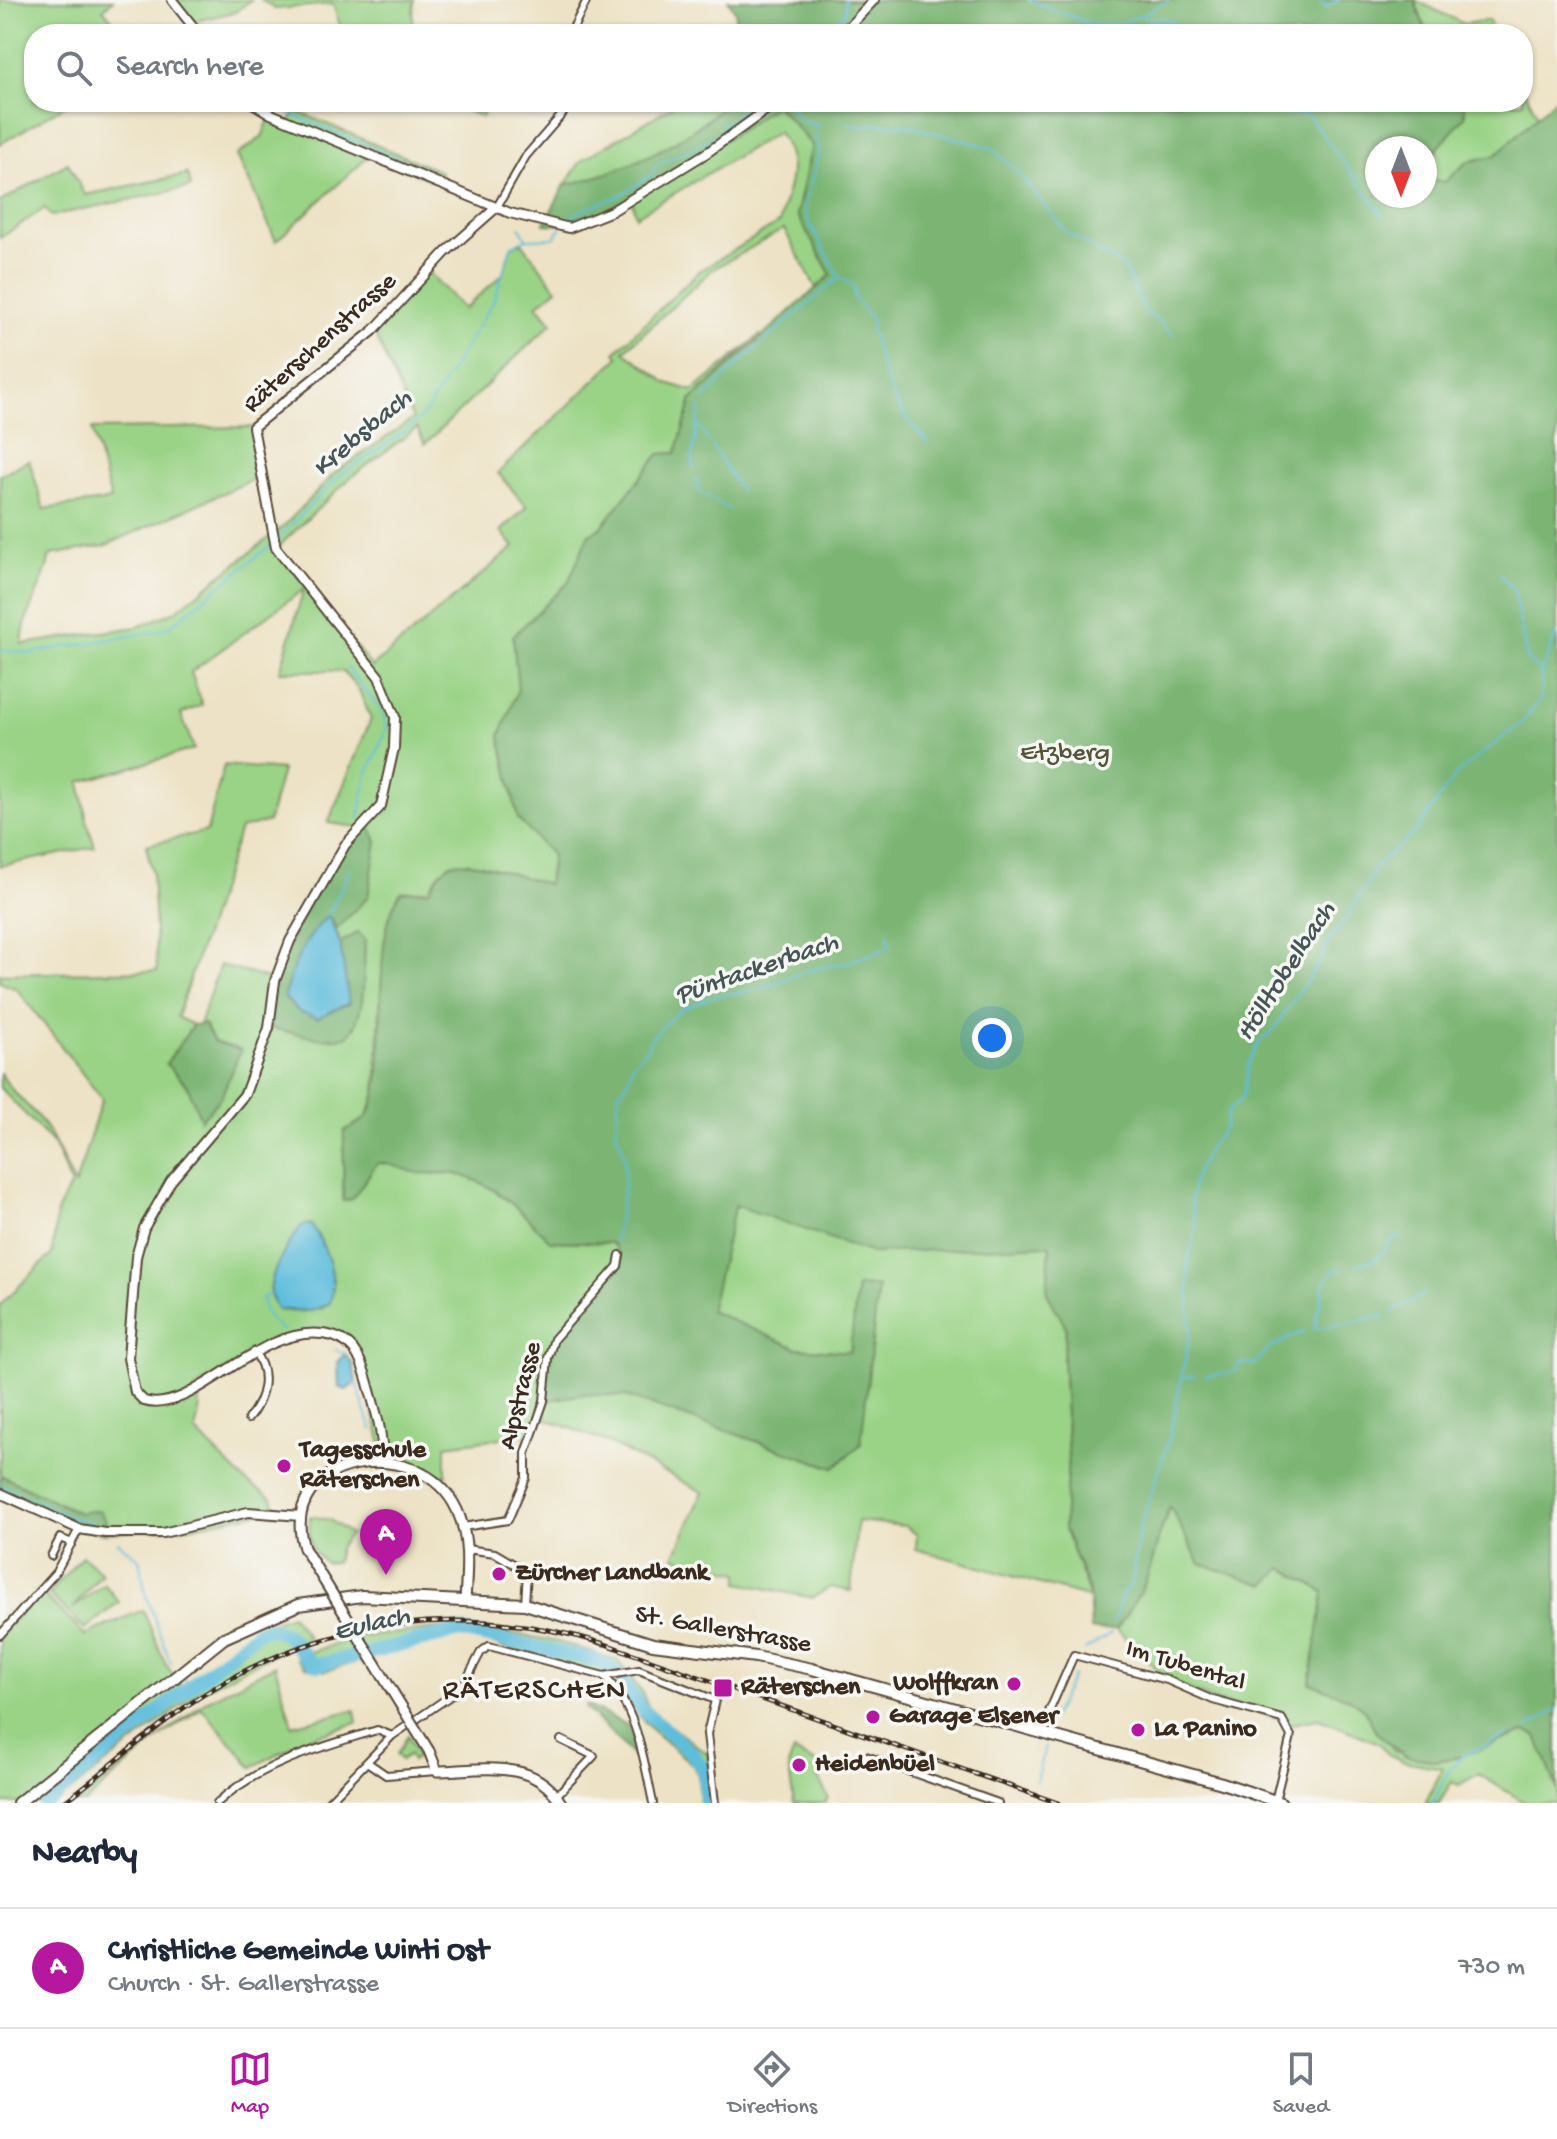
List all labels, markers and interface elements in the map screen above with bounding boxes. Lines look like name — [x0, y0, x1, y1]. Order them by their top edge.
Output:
search box — [24, 24, 1533, 112]
icon: search — [52, 46, 96, 90]
text: Search here — [116, 51, 264, 86]
north arrow — [1365, 136, 1437, 208]
street label: Räterschenstrasse — [238, 267, 405, 421]
water label: Krebsbach — [307, 382, 420, 485]
park label: Etzberg — [1020, 739, 1110, 770]
water label: Hölltobelbach — [1230, 896, 1345, 1048]
water label: Püntackerbach — [671, 926, 844, 1013]
your location — [972, 1018, 1012, 1058]
street label: Alpstrasse — [494, 1338, 551, 1453]
place label: Tagesschule Räterschen — [298, 1436, 428, 1497]
marker: Tagesschule Räterschen — [275, 1457, 293, 1475]
pin: A — [360, 1509, 412, 1575]
place label: Zürcher Landbank — [515, 1559, 712, 1590]
marker: Zürcher Landbank — [490, 1565, 508, 1583]
water label: Eulach — [331, 1600, 414, 1650]
street label: St. Gallerstrasse — [633, 1600, 814, 1662]
street label: Im Tubental — [1121, 1634, 1249, 1700]
place label: Wolffkran — [892, 1669, 999, 1700]
place label: Räterschen — [740, 1673, 861, 1704]
district label: RÄTERSCHEN — [443, 1675, 627, 1710]
marker: Wolffkran — [1005, 1675, 1023, 1693]
marker: Räterschen — [712, 1677, 734, 1699]
place label: Garage Elsener — [889, 1702, 1061, 1733]
marker: Garage Elsener — [864, 1708, 882, 1726]
place label: La Panino — [1154, 1715, 1257, 1746]
marker: La Panino — [1129, 1721, 1147, 1739]
place label: Heidenbüel — [815, 1750, 935, 1781]
marker: Heidenbüel — [790, 1756, 808, 1774]
text: Nearby — [32, 1835, 137, 1875]
text: Christliche Gemeinde Winti Ost — [108, 1935, 488, 1970]
text: A — [50, 1953, 66, 1984]
text: 730 m — [1459, 1953, 1525, 1984]
text: Church · St. Gallerstrasse — [108, 1970, 379, 2001]
tab: Map — [228, 2047, 272, 2121]
tab: Directions — [728, 2047, 817, 2121]
tab: Saved — [1273, 2047, 1329, 2121]

